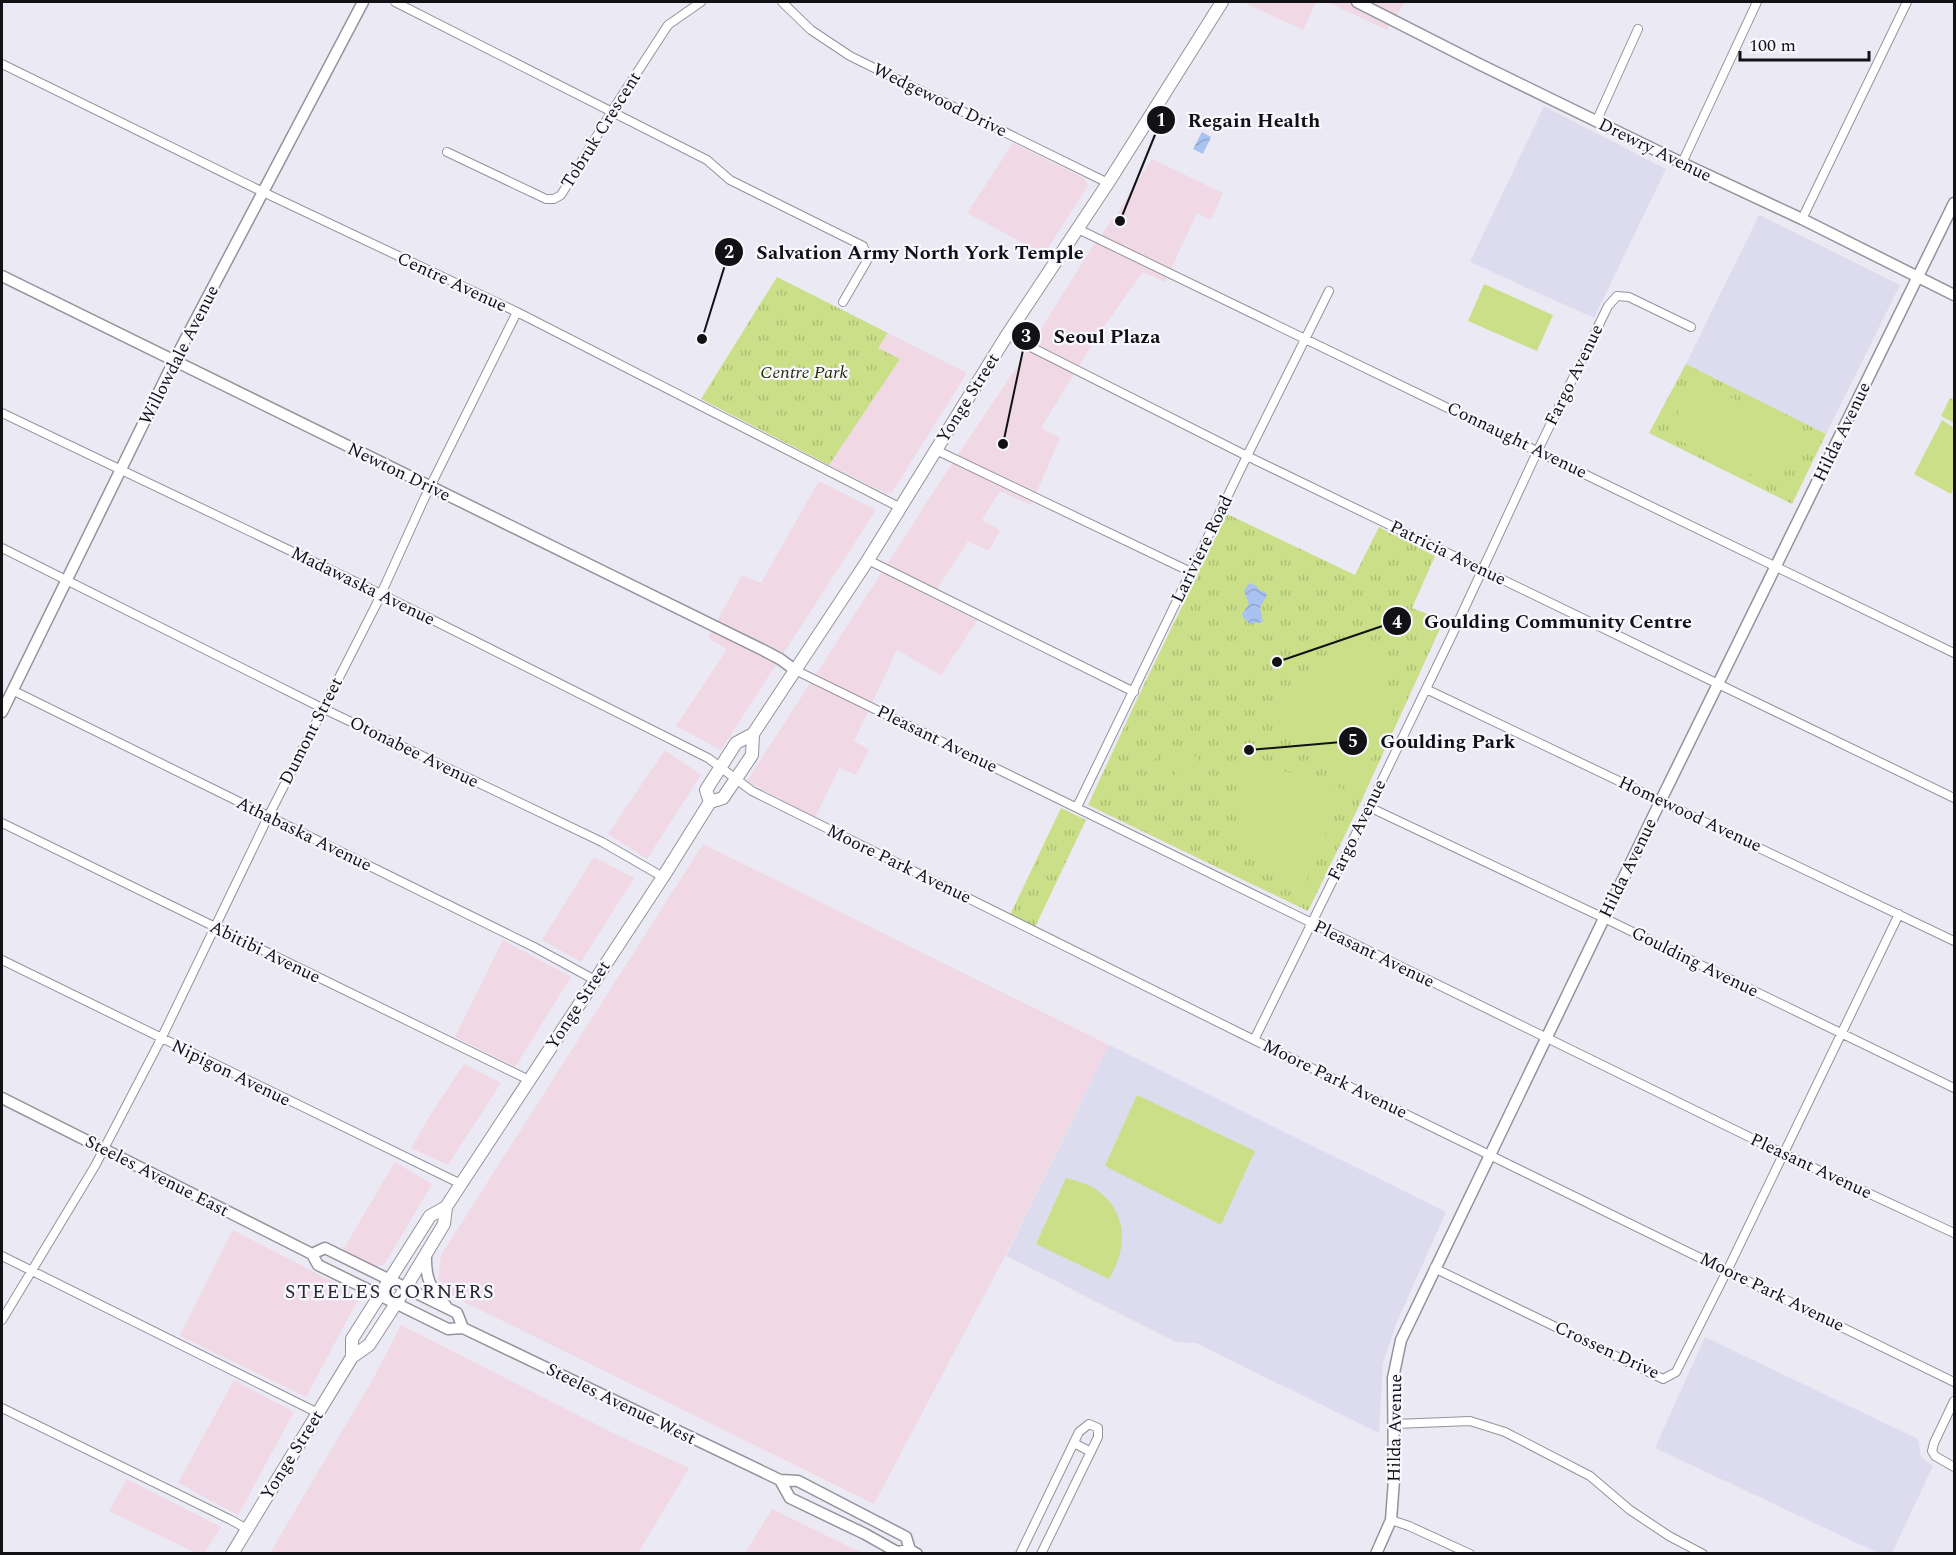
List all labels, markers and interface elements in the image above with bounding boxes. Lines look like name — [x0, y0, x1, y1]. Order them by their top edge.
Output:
scale bar — [1740, 24, 1869, 62]
text: 100 m — [1749, 32, 1796, 59]
street label: Wedgewood Drive — [868, 56, 1012, 144]
street label: Tobruk Crescent — [554, 66, 648, 194]
callout: Regain Health — [1146, 101, 1333, 139]
text: Regain Health — [1188, 106, 1320, 136]
text: 1 — [1156, 107, 1166, 134]
street label: Drewry Avenue — [1594, 111, 1716, 189]
callout: Salvation Army North York Temple — [714, 233, 1096, 271]
text: Salvation Army North York Temple — [756, 238, 1084, 268]
text: 2 — [724, 239, 734, 266]
street label: Centre Avenue — [393, 245, 511, 319]
street label: Willowdale Avenue — [132, 280, 226, 430]
callout: Seoul Plaza — [1011, 317, 1172, 355]
street label: Fargo Avenue — [1538, 320, 1610, 430]
text: Seoul Plaza — [1054, 322, 1161, 352]
text: 3 — [1021, 323, 1031, 350]
street label: Yonge Street — [930, 348, 1006, 448]
park label: Centre Park — [760, 359, 848, 386]
street label: Hilda Avenue — [1806, 377, 1878, 487]
street label: Connaught Avenue — [1442, 394, 1592, 486]
street label: Newton Drive — [343, 435, 455, 509]
street label: Lariviere Road — [1164, 491, 1240, 607]
street label: Patricia Avenue — [1385, 513, 1511, 593]
street label: Madawaska Avenue — [286, 539, 440, 633]
callout: Goulding Community Centre — [1382, 602, 1704, 640]
text: Goulding Community Centre — [1424, 607, 1692, 637]
text: 4 — [1392, 609, 1402, 636]
street label: Dumont Street — [272, 672, 350, 790]
street label: Pleasant Avenue — [872, 698, 1002, 780]
street label: Otonabee Avenue — [345, 709, 483, 795]
callout: Goulding Park — [1338, 722, 1527, 760]
text: Goulding Park — [1380, 727, 1516, 757]
text: 5 — [1348, 728, 1358, 755]
street label: Homewood Avenue — [1614, 769, 1766, 859]
street label: Fargo Avenue — [1321, 775, 1393, 885]
street label: Athabaska Avenue — [232, 789, 376, 879]
street label: Hilda Avenue — [1592, 813, 1664, 923]
street label: Moore Park Avenue — [822, 817, 976, 911]
street label: Abitibi Avenue — [205, 913, 325, 991]
street label: Pleasant Avenue — [1309, 913, 1439, 995]
street label: Goulding Avenue — [1627, 919, 1763, 1005]
street label: Yonge Street — [539, 955, 617, 1055]
street label: Nipigon Avenue — [167, 1032, 295, 1114]
street label: Moore Park Avenue — [1258, 1032, 1412, 1126]
street label: Pleasant Avenue — [1746, 1126, 1876, 1206]
street label: Steeles Avenue East — [80, 1128, 234, 1224]
street label: Moore Park Avenue — [1695, 1245, 1849, 1339]
district label: STEELES CORNERS — [285, 1277, 495, 1307]
street label: Crossen Drive — [1550, 1314, 1664, 1386]
street label: Steeles Avenue West — [542, 1356, 700, 1452]
street label: Hilda Avenue — [1381, 1374, 1409, 1482]
street label: Yonge Street — [254, 1405, 330, 1505]

